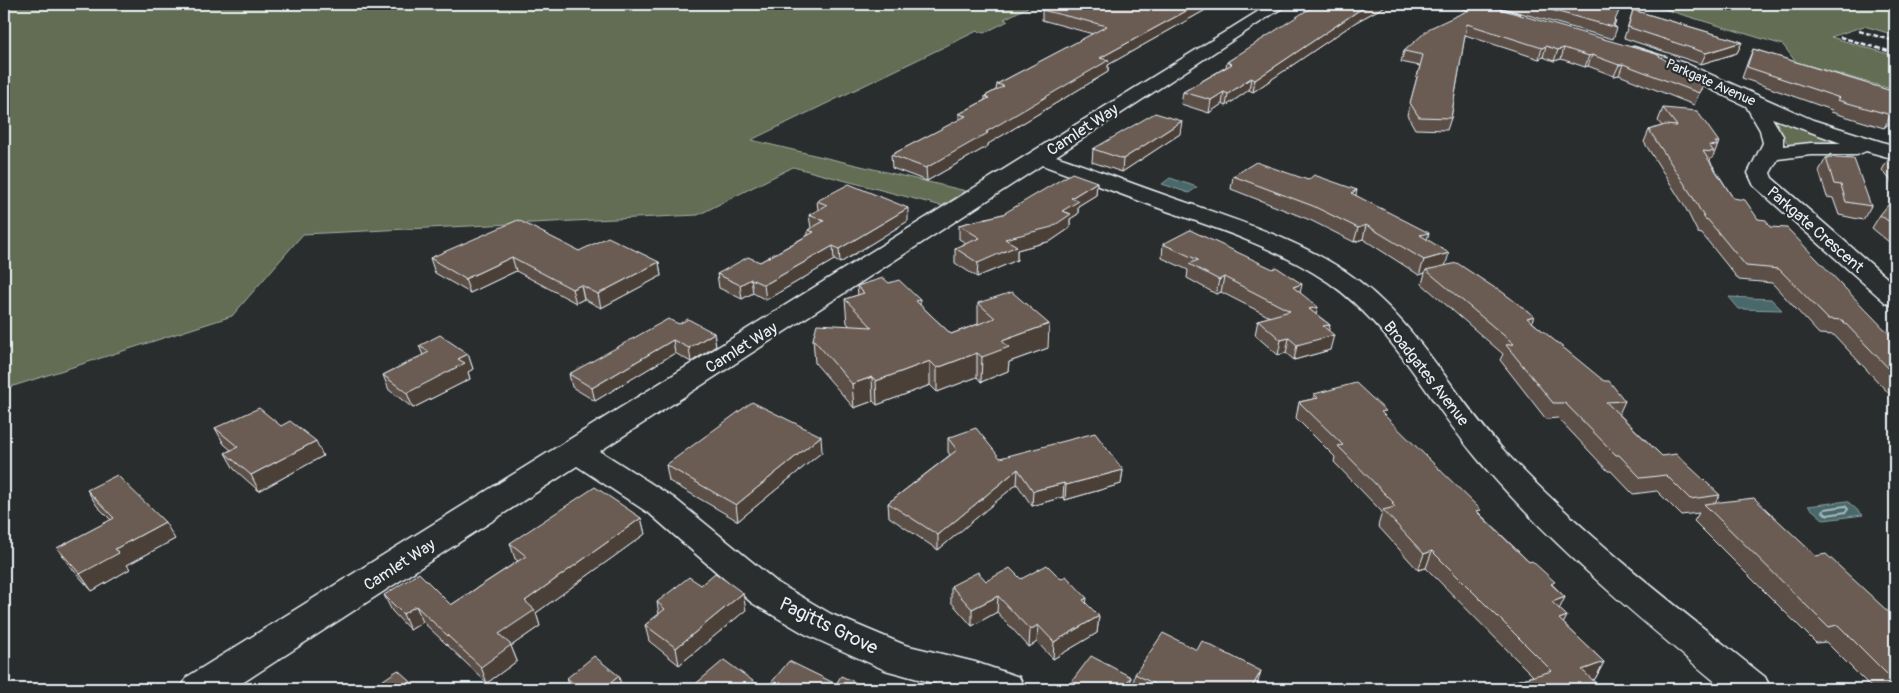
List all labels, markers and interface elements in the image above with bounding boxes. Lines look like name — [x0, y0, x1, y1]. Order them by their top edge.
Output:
street label: Parkgate Avenue — [1663, 55, 1758, 110]
street label: Camlet Way — [1043, 99, 1122, 160]
street label: Parkgate Crescent — [1763, 182, 1868, 278]
street label: Broadgates Avenue — [1379, 317, 1473, 430]
street label: Camlet Way — [702, 318, 781, 378]
street label: Camlet Way — [360, 534, 439, 595]
street label: Pagitts Grove — [775, 592, 882, 660]

